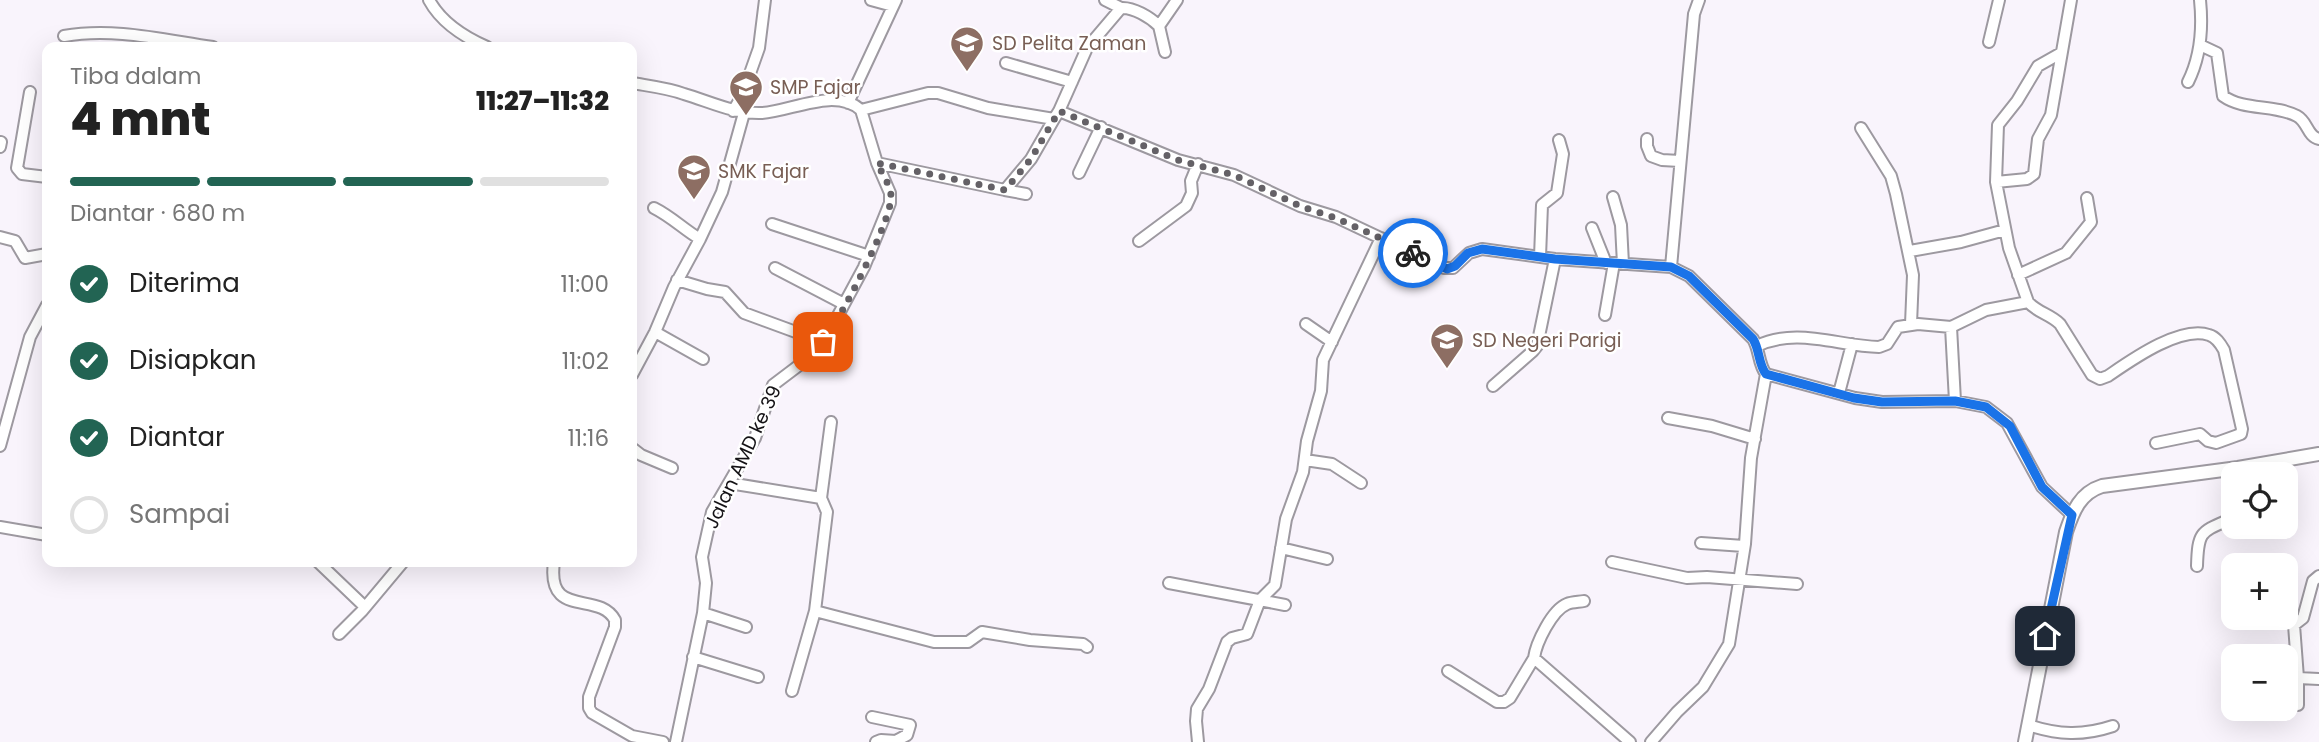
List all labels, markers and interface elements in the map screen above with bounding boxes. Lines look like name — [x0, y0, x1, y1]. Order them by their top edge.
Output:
school or university icon: SD Pelita Zaman — [948, 24, 986, 73]
place label: SD Pelita Zaman — [992, 30, 1146, 57]
text: Tiba dalam — [70, 60, 201, 92]
school or university icon: SMP Fajar — [727, 68, 765, 117]
place label: SMP Fajar — [770, 74, 861, 101]
text: 11:27–11:32 — [476, 83, 609, 119]
text: 4 mnt — [70, 87, 211, 151]
school or university icon: SMK Fajar — [675, 152, 713, 201]
place label: SMK Fajar — [718, 158, 809, 185]
text: Diantar · 680 m — [70, 197, 245, 229]
courier — [1378, 218, 1448, 288]
icon: bike — [1394, 234, 1432, 272]
icon: check — [70, 265, 108, 303]
text: Diterima — [129, 265, 240, 301]
text: 11:00 — [560, 268, 609, 300]
pin — [793, 312, 853, 372]
school or university icon: SD Negeri Parigi — [1428, 321, 1466, 370]
icon: bag — [804, 323, 842, 361]
place label: SD Negeri Parigi — [1472, 327, 1621, 354]
icon: check — [70, 342, 108, 380]
text: Disiapkan — [129, 342, 257, 378]
text: 11:02 — [562, 345, 609, 377]
street label: Jalan AMD ke 39 — [698, 381, 788, 533]
icon: check — [70, 419, 108, 457]
text: Diantar — [129, 419, 225, 455]
text: 11:16 — [567, 422, 609, 454]
map controls — [2221, 462, 2298, 721]
button: locate — [2221, 462, 2298, 539]
text: Sampai — [129, 496, 230, 532]
button: + — [2221, 553, 2298, 630]
pin — [2015, 606, 2075, 666]
icon: home — [2026, 617, 2064, 655]
button: − — [2221, 644, 2298, 721]

